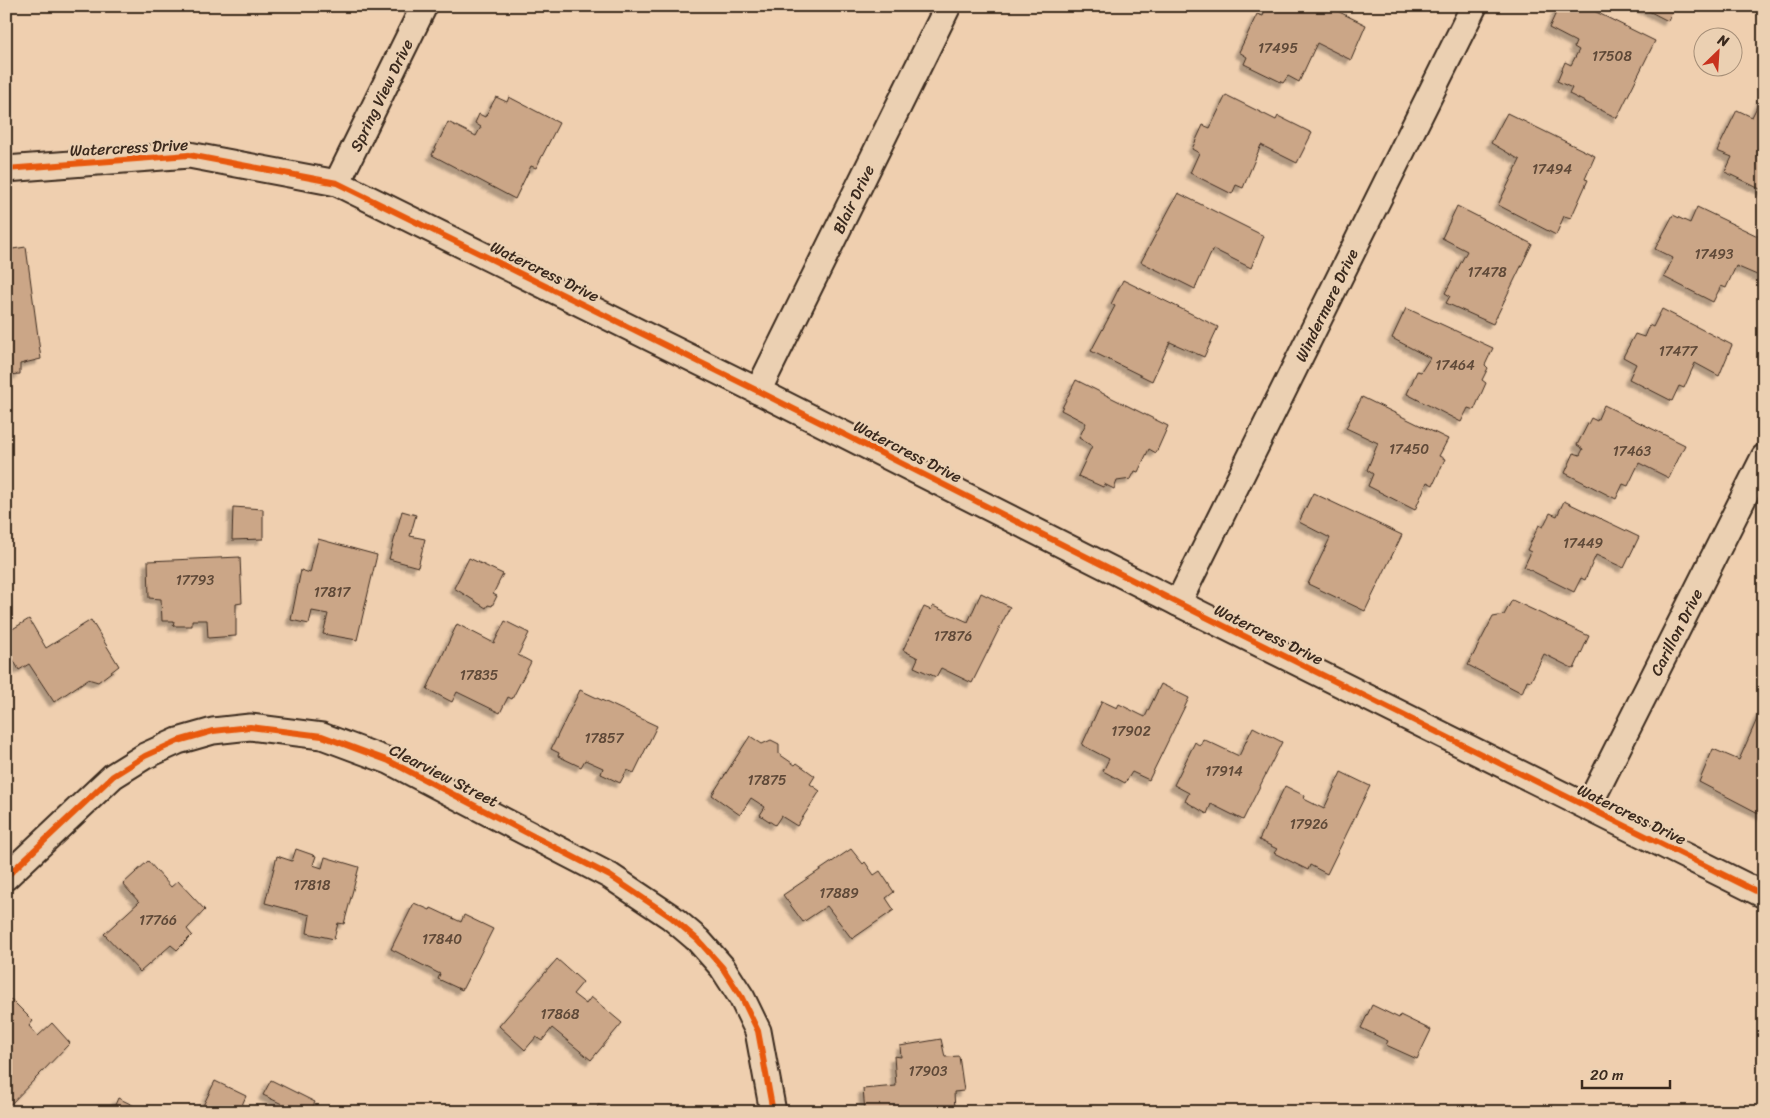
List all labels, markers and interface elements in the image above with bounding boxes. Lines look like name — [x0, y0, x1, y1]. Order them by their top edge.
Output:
text: N — [1713, 27, 1733, 54]
north arrow — [1692, 28, 1742, 78]
street label: Spring View Drive — [342, 34, 421, 157]
house number: 17495 — [1258, 36, 1298, 61]
house number: 17508 — [1592, 44, 1632, 69]
street label: Watercress Drive — [69, 130, 189, 165]
house number: 17494 — [1532, 157, 1572, 182]
street label: Blair Drive — [824, 160, 883, 239]
street label: Watercress Drive — [485, 232, 604, 310]
house number: 17493 — [1694, 242, 1734, 267]
street label: Windermere Drive — [1286, 243, 1367, 367]
house number: 17478 — [1467, 260, 1507, 285]
house number: 17477 — [1659, 339, 1698, 364]
house number: 17464 — [1435, 353, 1475, 378]
street label: Watercress Drive — [848, 412, 967, 491]
house number: 17450 — [1389, 437, 1429, 462]
house number: 17463 — [1613, 439, 1652, 464]
house number: 17449 — [1563, 531, 1603, 556]
house number: 17793 — [176, 568, 214, 593]
house number: 17817 — [314, 580, 351, 605]
street label: Carillon Drive — [1642, 583, 1711, 681]
street label: Watercress Drive — [1209, 595, 1328, 673]
house number: 17876 — [934, 624, 972, 649]
house number: 17835 — [460, 663, 499, 688]
house number: 17902 — [1111, 719, 1151, 744]
house number: 17857 — [585, 726, 624, 751]
street label: Clearview Street — [384, 735, 503, 815]
house number: 17914 — [1205, 759, 1243, 784]
house number: 17875 — [748, 768, 787, 793]
street label: Watercress Drive — [1572, 775, 1691, 853]
house number: 17926 — [1290, 812, 1328, 837]
house number: 17818 — [294, 873, 331, 898]
house number: 17889 — [819, 881, 859, 906]
house number: 17766 — [139, 908, 177, 933]
house number: 17840 — [422, 927, 462, 952]
house number: 17868 — [541, 1002, 580, 1027]
scale bar — [1582, 1058, 1670, 1090]
house number: 17903 — [908, 1059, 948, 1084]
text: 20 m — [1590, 1062, 1624, 1088]

